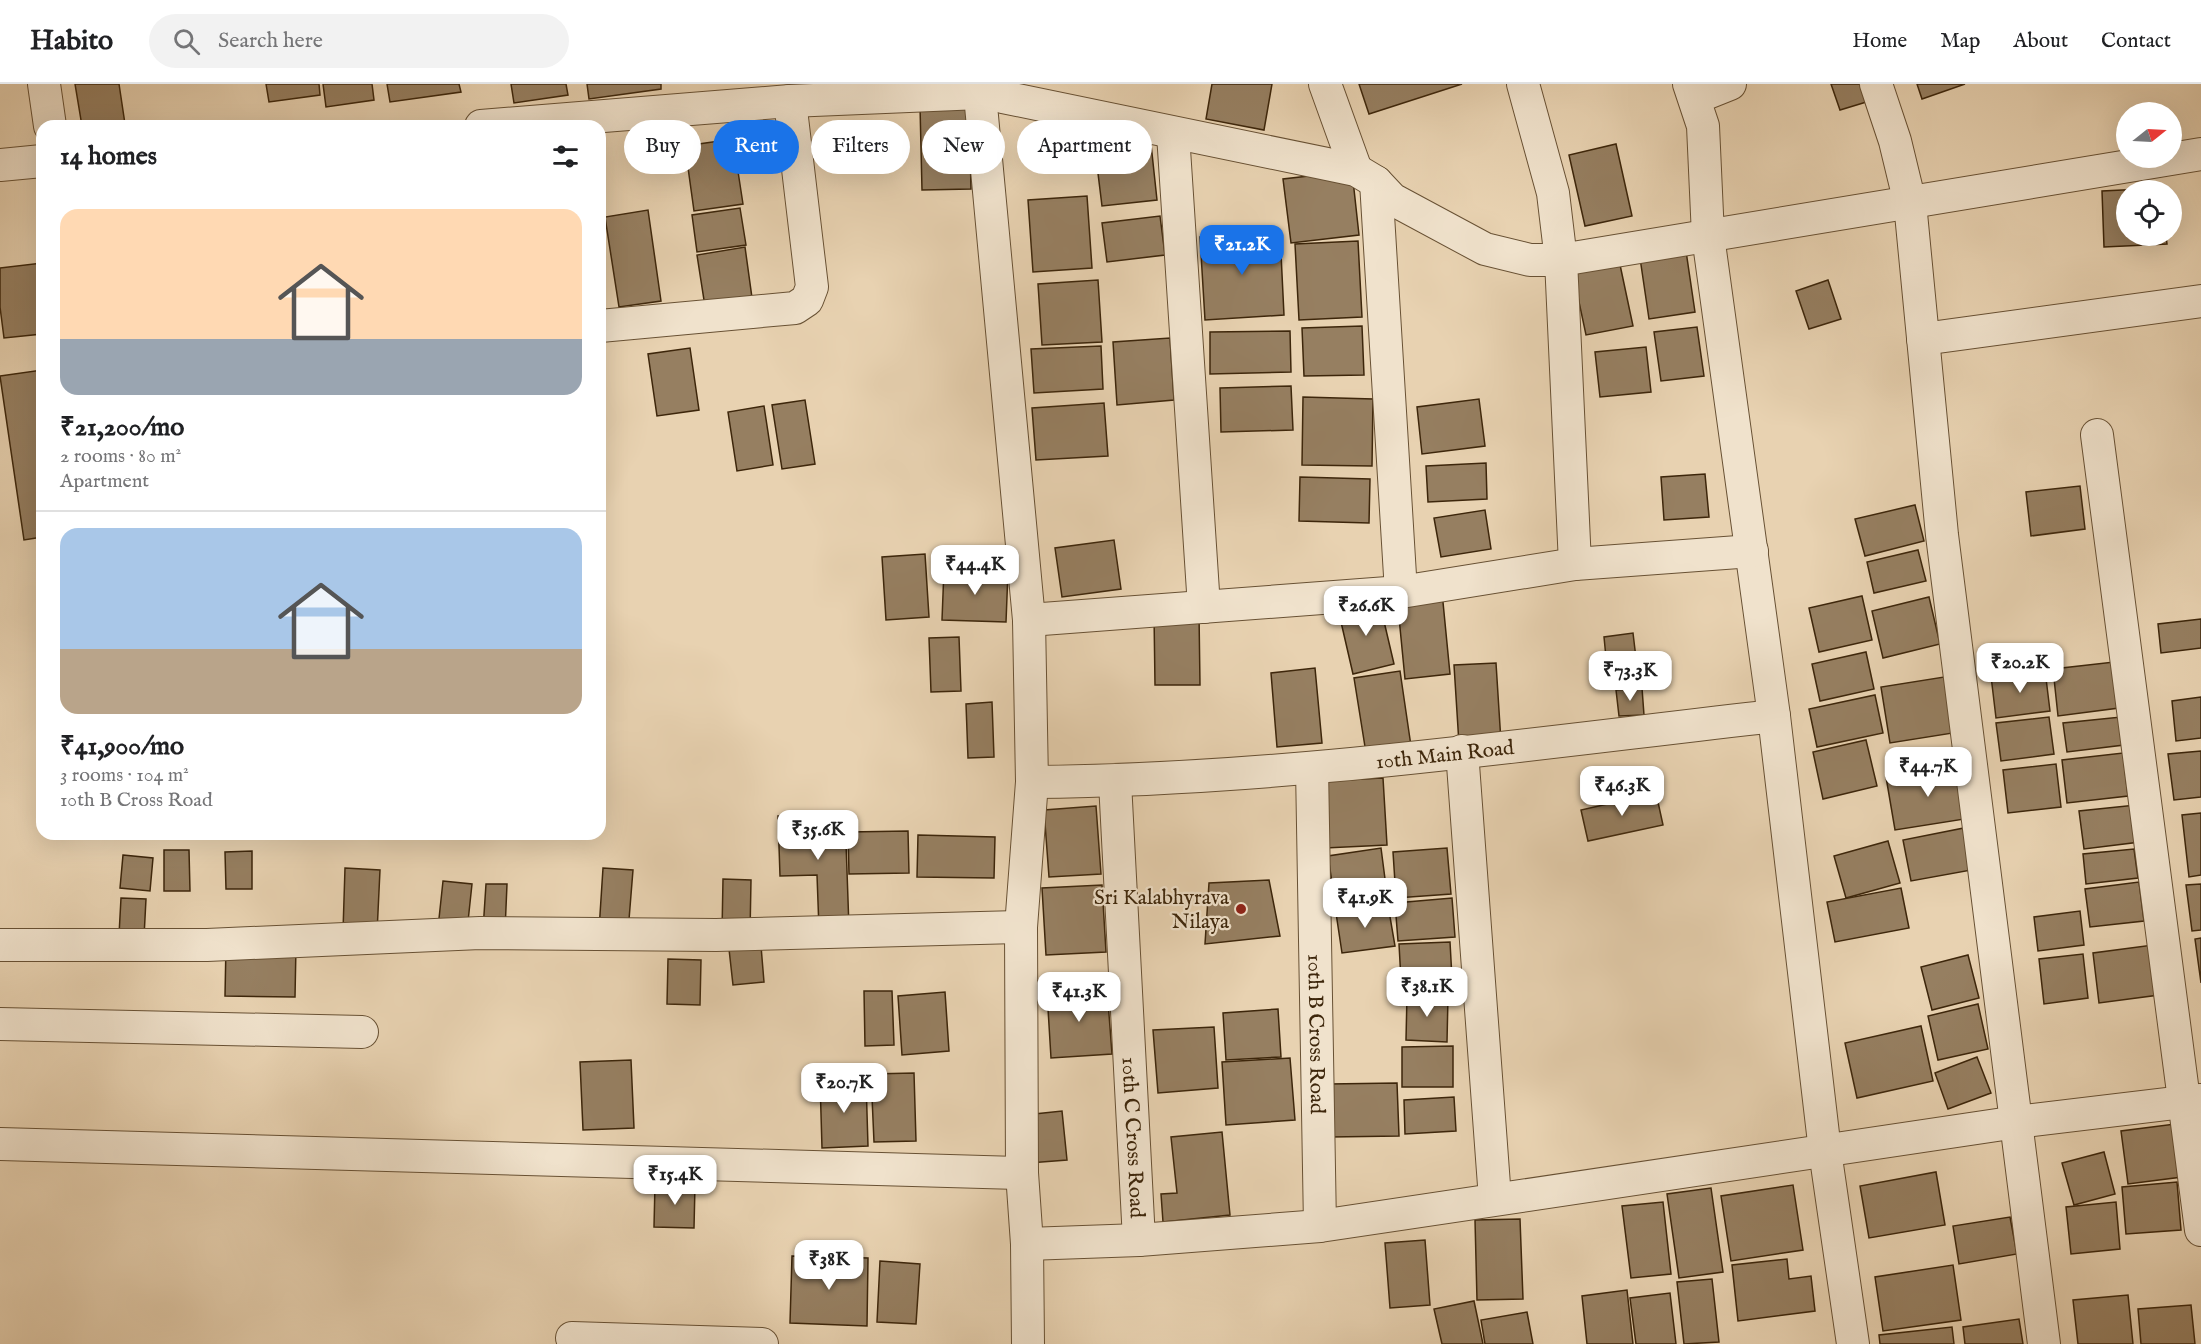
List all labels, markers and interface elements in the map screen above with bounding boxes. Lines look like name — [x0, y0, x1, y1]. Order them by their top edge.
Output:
search box — [149, 14, 569, 68]
text: Habito — [30, 24, 113, 59]
icon: search — [170, 25, 203, 58]
text: Search here — [218, 27, 323, 55]
text: Home — [1852, 28, 1907, 55]
text: Map — [1940, 28, 1980, 55]
text: About — [2013, 28, 2068, 55]
text: Contact — [2101, 28, 2171, 55]
north arrow — [2116, 102, 2182, 168]
map controls — [2116, 102, 2182, 246]
chip: Buy — [624, 120, 701, 174]
chip: Rent — [713, 120, 799, 174]
chip: Filters — [811, 120, 910, 174]
chip: New — [922, 120, 1005, 174]
chip: Apartment — [1017, 120, 1152, 174]
text: 14 homes — [60, 140, 157, 173]
icon: filters — [549, 140, 582, 173]
button: locate — [2116, 180, 2182, 246]
pin: ₹21.2K — [1193, 225, 1291, 276]
text: ₹21.2K — [1214, 232, 1270, 257]
icon: home — [267, 248, 375, 356]
text: ₹21,200/mo — [60, 411, 184, 444]
text: 2 rooms · 80 m² — [60, 444, 181, 469]
text: Apartment — [60, 469, 149, 494]
pin: ₹44.4K — [926, 545, 1024, 596]
text: ₹44.4K — [945, 552, 1005, 577]
icon: home — [267, 567, 375, 675]
pin: ₹26.6K — [1317, 586, 1415, 637]
text: ₹26.6K — [1338, 593, 1394, 618]
pin: ₹20.2K — [1971, 643, 2069, 694]
text: ₹20.2K — [1991, 650, 2049, 675]
pin: ₹73.3K — [1581, 651, 1679, 702]
text: ₹73.3K — [1603, 658, 1657, 683]
text: ₹41,900/mo — [60, 730, 184, 763]
street label: 10th Main Road — [1375, 735, 1516, 776]
pin: ₹44.7K — [1879, 747, 1977, 798]
text: ₹44.7K — [1899, 754, 1957, 779]
text: 3 rooms · 104 m² — [60, 763, 189, 788]
pin: ₹46.3K — [1573, 766, 1671, 817]
text: ₹46.3K — [1594, 773, 1650, 798]
text: 10th B Cross Road — [60, 788, 213, 813]
pin: ₹35.6K — [769, 810, 867, 861]
text: ₹35.6K — [791, 817, 845, 842]
pin: ₹41.9K — [1316, 878, 1414, 929]
place label: Sri Kalabhyrava Nilaya — [1094, 885, 1230, 936]
text: ₹41.9K — [1337, 885, 1393, 910]
marker: Sri Kalabhyrava Nilaya — [1234, 902, 1248, 916]
street label: 10th B Cross Road — [1300, 954, 1330, 1115]
pin: ₹38.1K — [1378, 967, 1476, 1018]
pin: ₹41.3K — [1030, 972, 1128, 1023]
text: ₹38.1K — [1401, 974, 1453, 999]
text: ₹41.3K — [1052, 979, 1106, 1004]
street label: 10th C Cross Road — [1114, 1056, 1150, 1220]
pin: ₹20.7K — [795, 1063, 893, 1114]
text: ₹20.7K — [815, 1070, 873, 1095]
pin: ₹15.4K — [626, 1155, 724, 1206]
text: ₹15.4K — [648, 1162, 702, 1187]
pin: ₹38K — [793, 1240, 865, 1291]
text: ₹38K — [808, 1247, 850, 1272]

